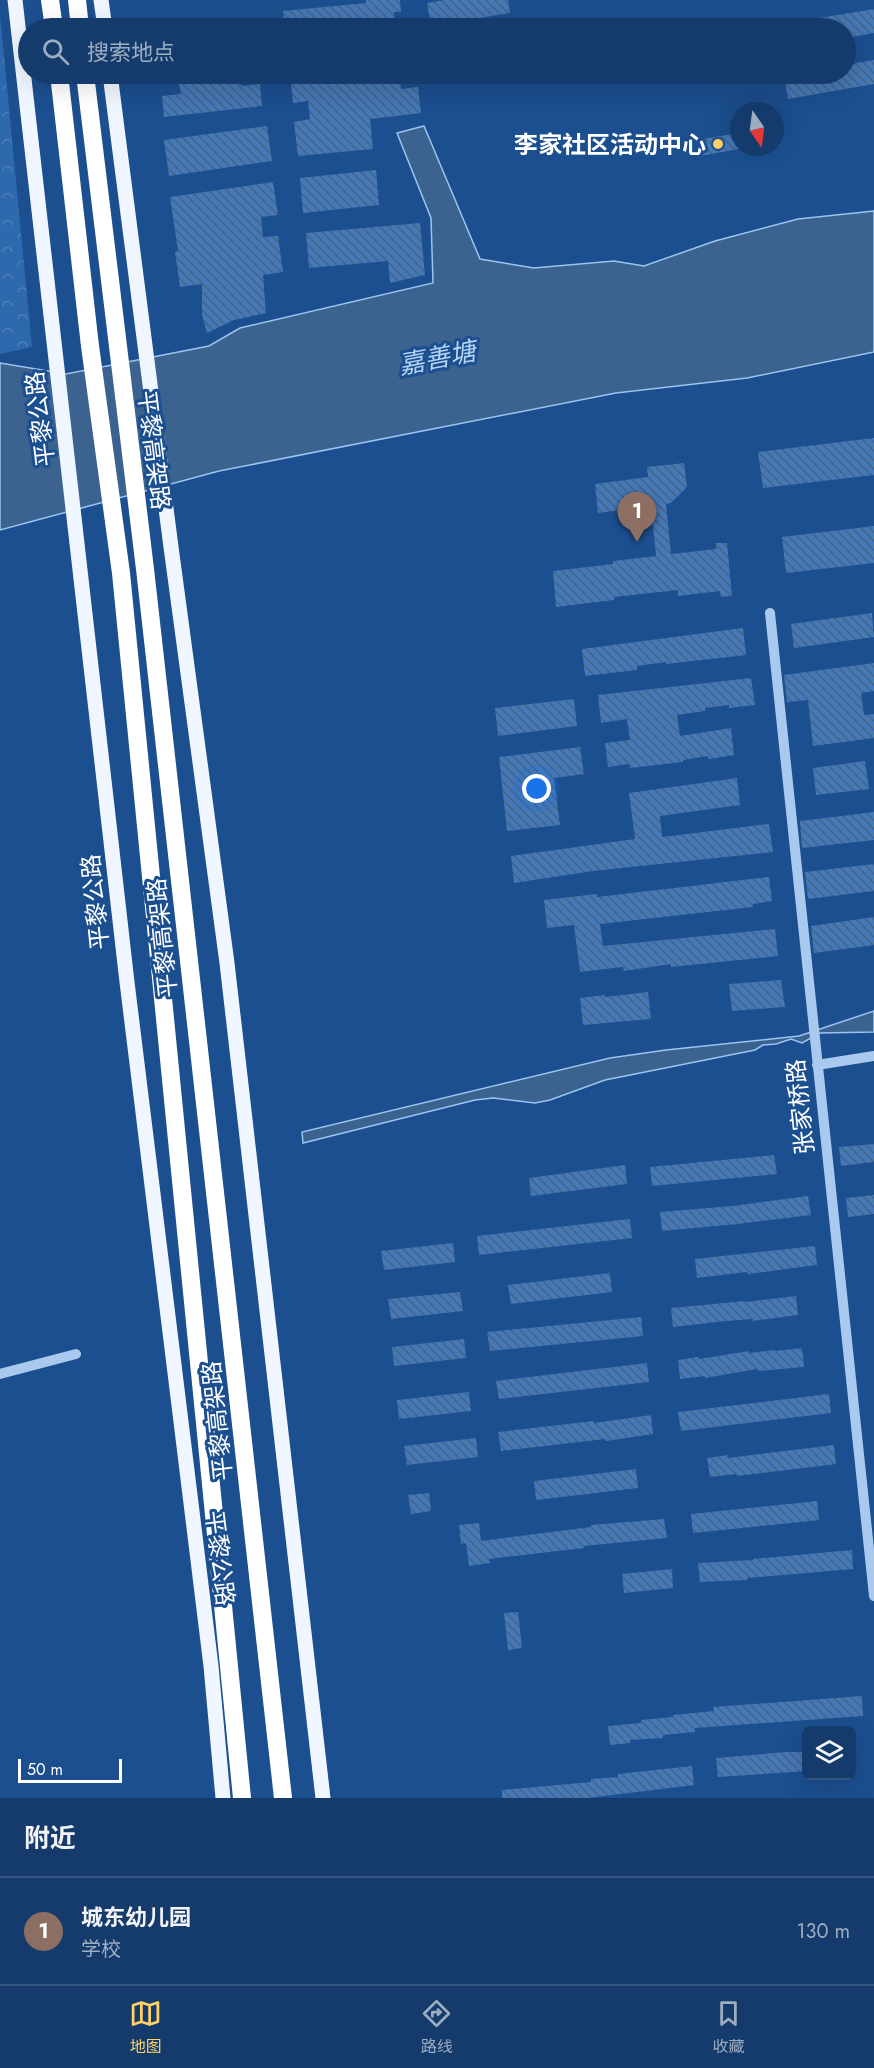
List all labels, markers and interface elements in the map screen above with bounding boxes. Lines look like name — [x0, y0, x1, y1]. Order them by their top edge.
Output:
search box — [18, 18, 856, 84]
icon: search — [39, 35, 72, 68]
text: 搜索地点 — [87, 36, 175, 68]
north arrow — [730, 102, 784, 156]
place label: 李家社区活动中心 — [514, 127, 706, 162]
marker: 李家社区活动中心 — [711, 137, 725, 151]
water label: 嘉善塘 — [395, 331, 483, 384]
street label: 平黎公路 — [17, 369, 63, 469]
street label: 平黎高架路 — [129, 388, 179, 512]
pin: 1 — [618, 492, 656, 542]
your location — [522, 774, 551, 803]
street label: 平黎公路 — [73, 852, 117, 952]
street label: 平黎高架路 — [138, 876, 186, 1000]
street label: 张家桥路 — [778, 1057, 822, 1157]
street label: 平黎高架路 — [193, 1359, 241, 1483]
street label: 平黎公路 — [197, 1508, 243, 1608]
map controls — [802, 1726, 856, 1780]
button: layers — [802, 1726, 856, 1780]
scale bar — [18, 1756, 122, 1784]
text: 50 m — [27, 1758, 63, 1781]
text: 附近 — [24, 1819, 76, 1857]
text: 城东幼儿园 — [81, 1901, 191, 1933]
text: 1 — [38, 1917, 49, 1946]
text: 130 m — [796, 1917, 850, 1946]
text: 学校 — [81, 1935, 121, 1964]
tab: 地图 — [129, 1997, 162, 2058]
tab: 路线 — [420, 1997, 453, 2058]
tab: 收藏 — [712, 1997, 745, 2058]

